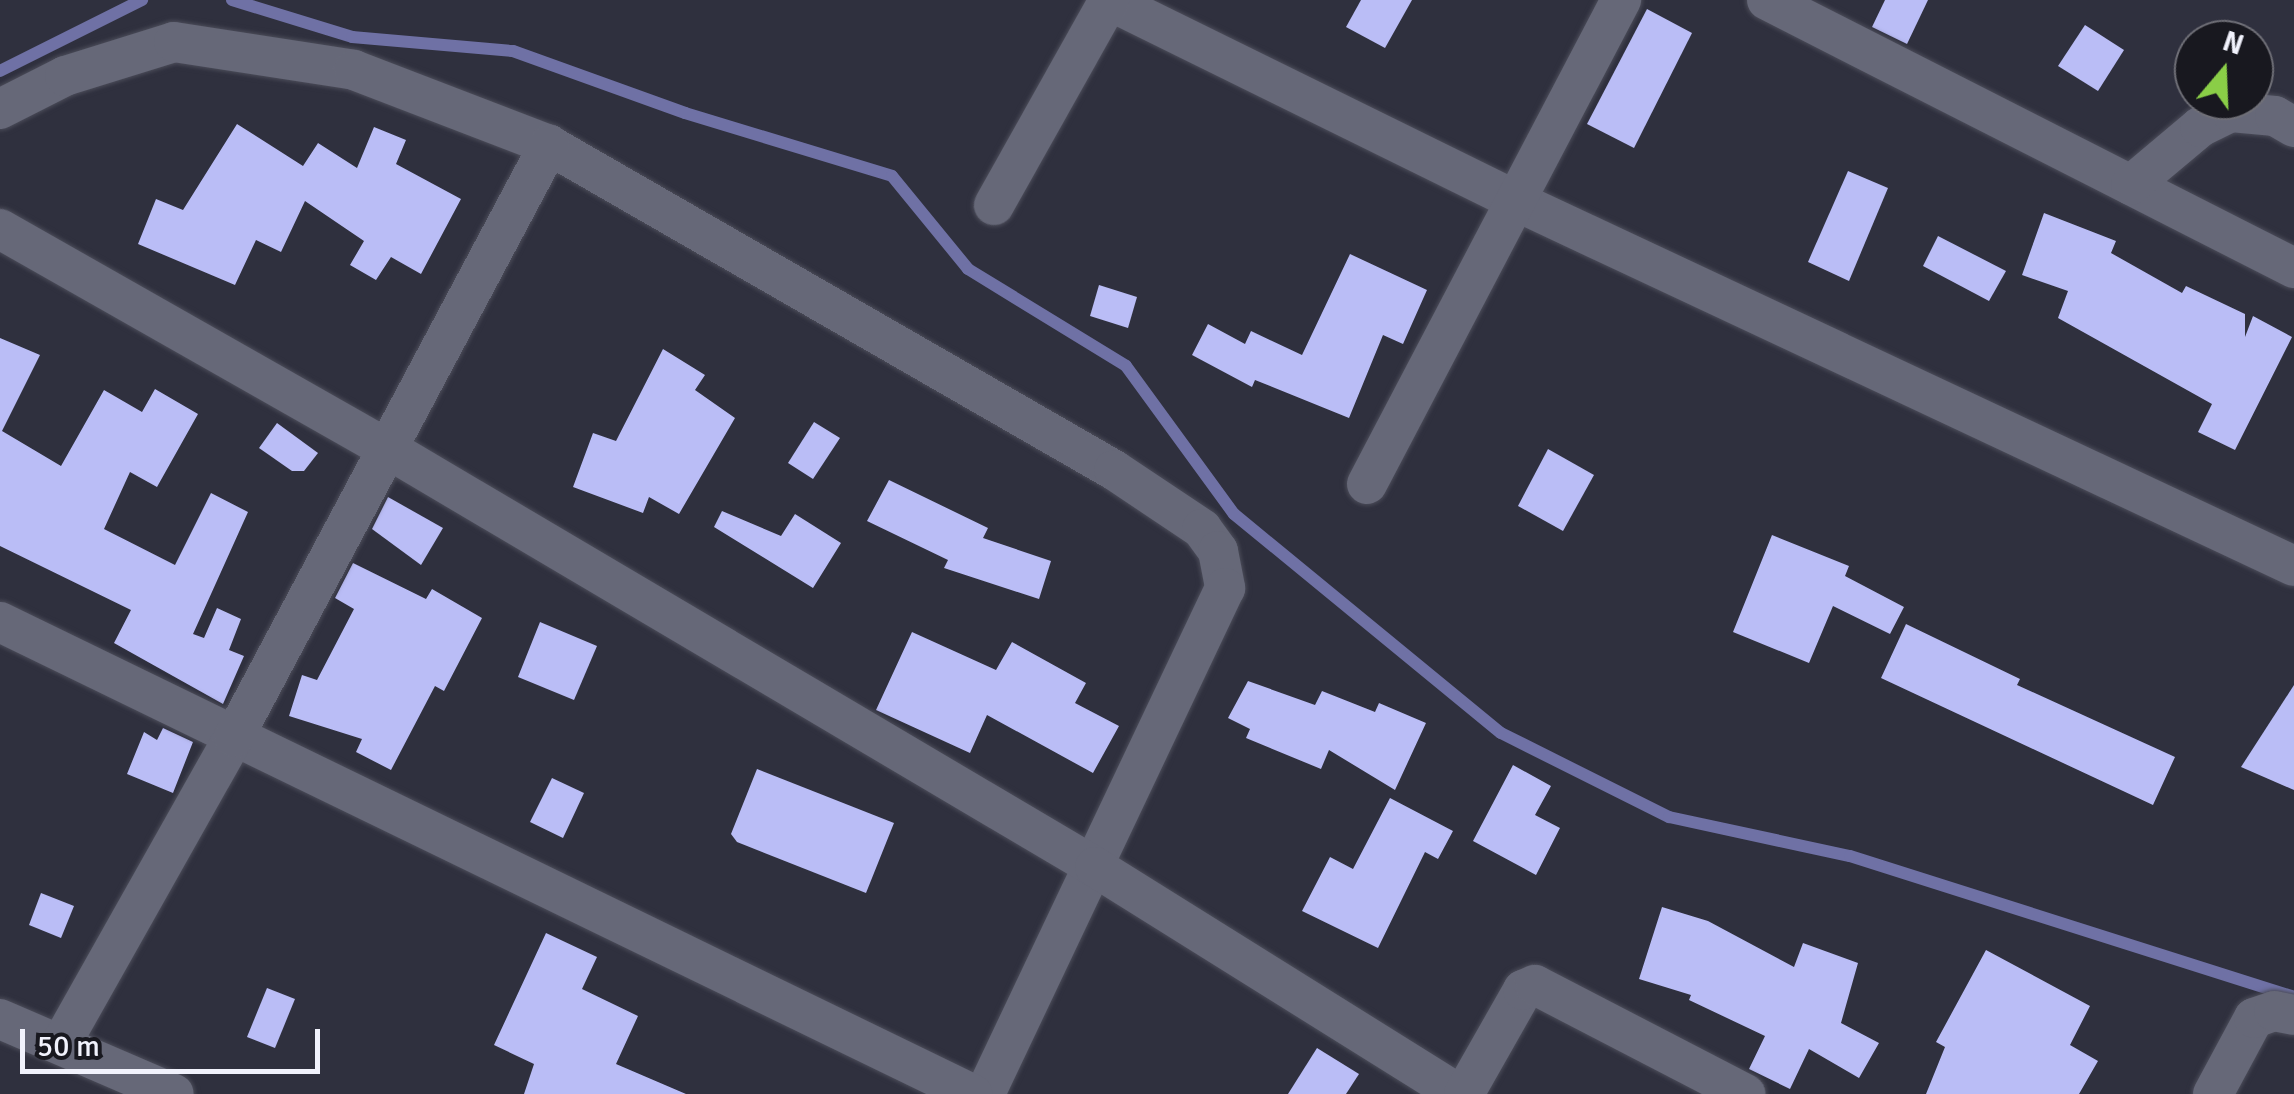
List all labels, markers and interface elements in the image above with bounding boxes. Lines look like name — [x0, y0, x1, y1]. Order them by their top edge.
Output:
north arrow — [2174, 20, 2274, 120]
text: N — [2218, 24, 2248, 63]
scale bar — [25, 1009, 325, 1071]
text: 50 m — [37, 1028, 100, 1065]

